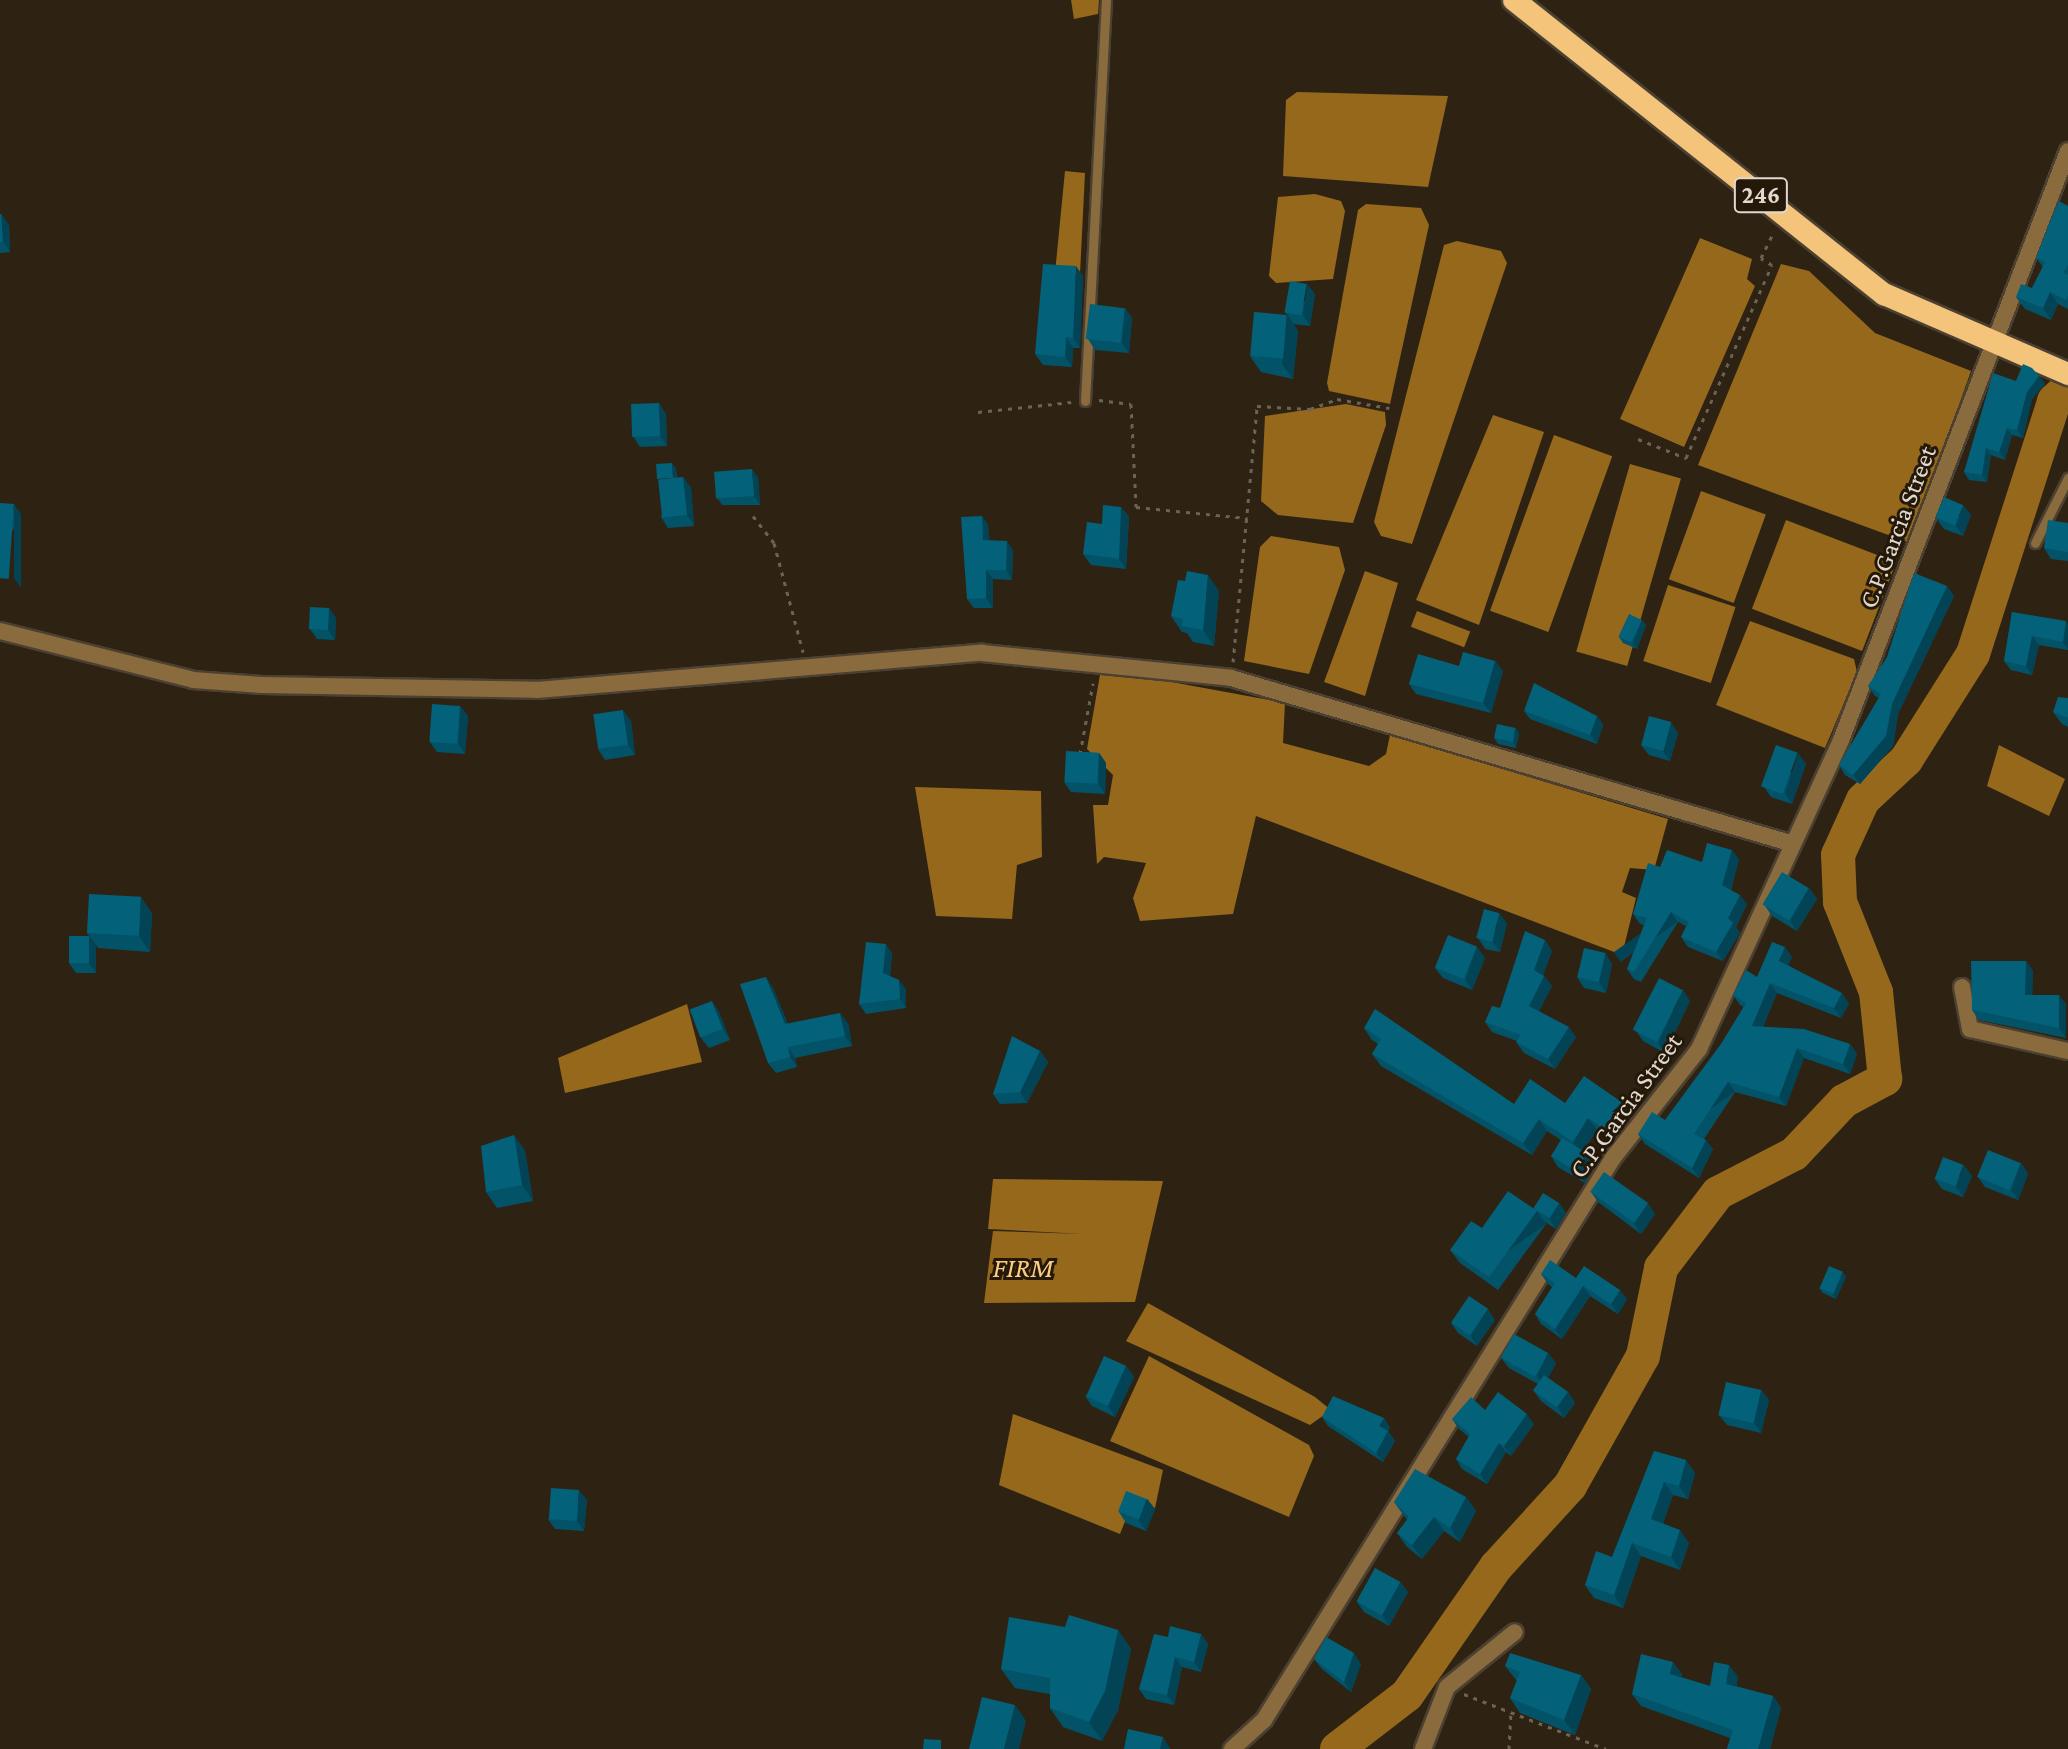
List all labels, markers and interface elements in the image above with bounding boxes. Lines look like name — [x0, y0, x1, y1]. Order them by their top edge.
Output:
road number: 246 — [1733, 175, 1789, 215]
street label: C.P.Garcia Street — [1853, 441, 1943, 613]
street label: C.P.Garcia Street — [1563, 1027, 1689, 1185]
water label: FIRM — [992, 1251, 1054, 1285]

